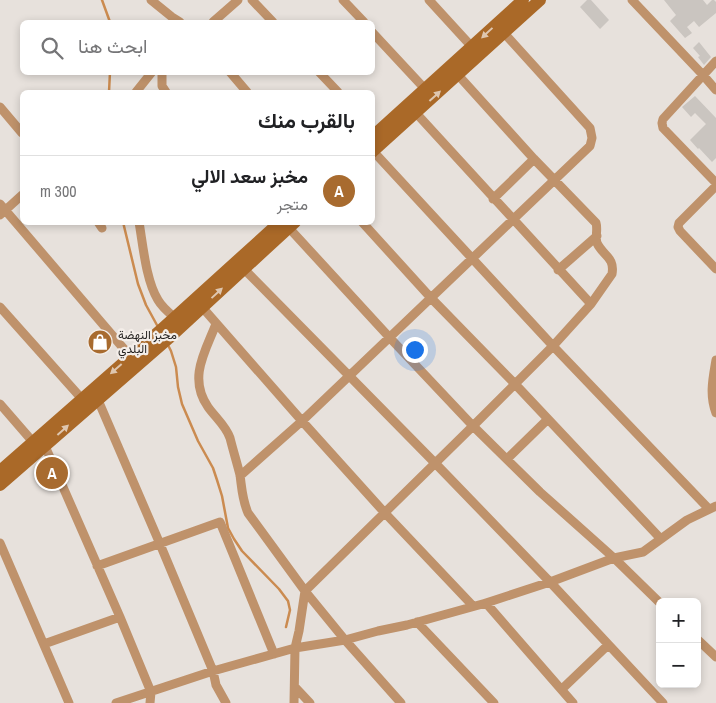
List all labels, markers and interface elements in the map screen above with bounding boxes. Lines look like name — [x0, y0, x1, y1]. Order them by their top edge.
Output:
search box — [20, 20, 375, 75]
one-way arrow — [482, 27, 494, 39]
text: ابحث هنا — [78, 33, 148, 59]
icon: search — [38, 34, 66, 62]
one-way arrow — [428, 90, 440, 102]
text: بالقرب منك — [258, 106, 355, 135]
text: مخبز سعد الالي — [191, 163, 308, 189]
text: 300 m — [40, 180, 76, 202]
text: A — [334, 180, 344, 202]
text: متجر — [277, 193, 308, 215]
one-way arrow — [211, 287, 223, 299]
place label: مخبز النهضة البلدي — [118, 327, 177, 359]
shop icon: مخبز النهضة البلدي — [87, 329, 113, 355]
your location — [402, 337, 428, 363]
one-way arrow — [110, 363, 122, 375]
one-way arrow — [57, 424, 69, 436]
pin: A — [36, 454, 68, 492]
map controls — [656, 598, 701, 688]
button: + — [656, 598, 701, 643]
button: − — [656, 643, 701, 688]

